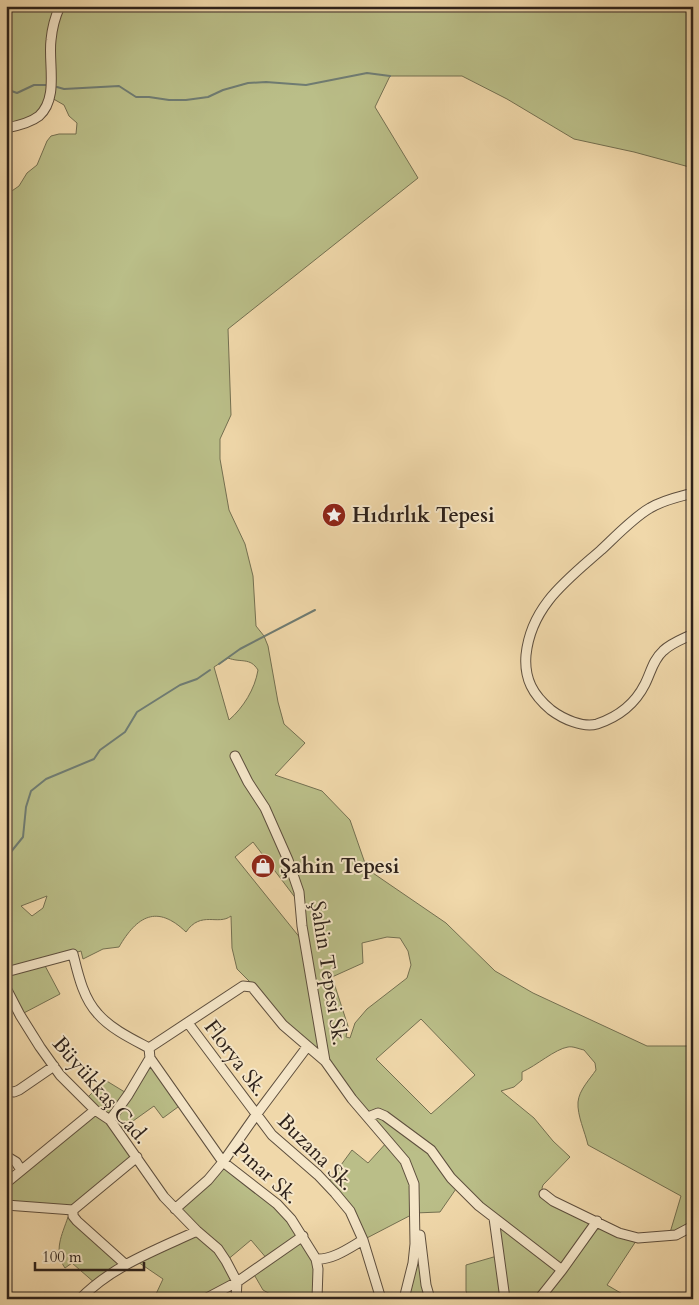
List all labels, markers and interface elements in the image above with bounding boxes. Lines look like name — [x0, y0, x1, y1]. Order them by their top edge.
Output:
place label: Hıdırlık Tepesi — [352, 501, 495, 530]
place icon: Hıdırlık Tepesi — [321, 502, 347, 528]
place label: Şahin Tepesi — [280, 852, 400, 881]
shop icon: Şahin Tepesi — [250, 853, 276, 879]
street label: Şahin Tepesi Sk. — [303, 899, 354, 1047]
street label: Florya Sk. — [197, 1014, 274, 1103]
street label: Büyükkaş Cad. — [46, 1030, 156, 1150]
street label: Buzana Sk. — [271, 1107, 361, 1197]
street label: Pınar Sk. — [226, 1136, 305, 1211]
scale bar — [35, 1240, 144, 1272]
text: 100 m — [42, 1247, 82, 1267]

